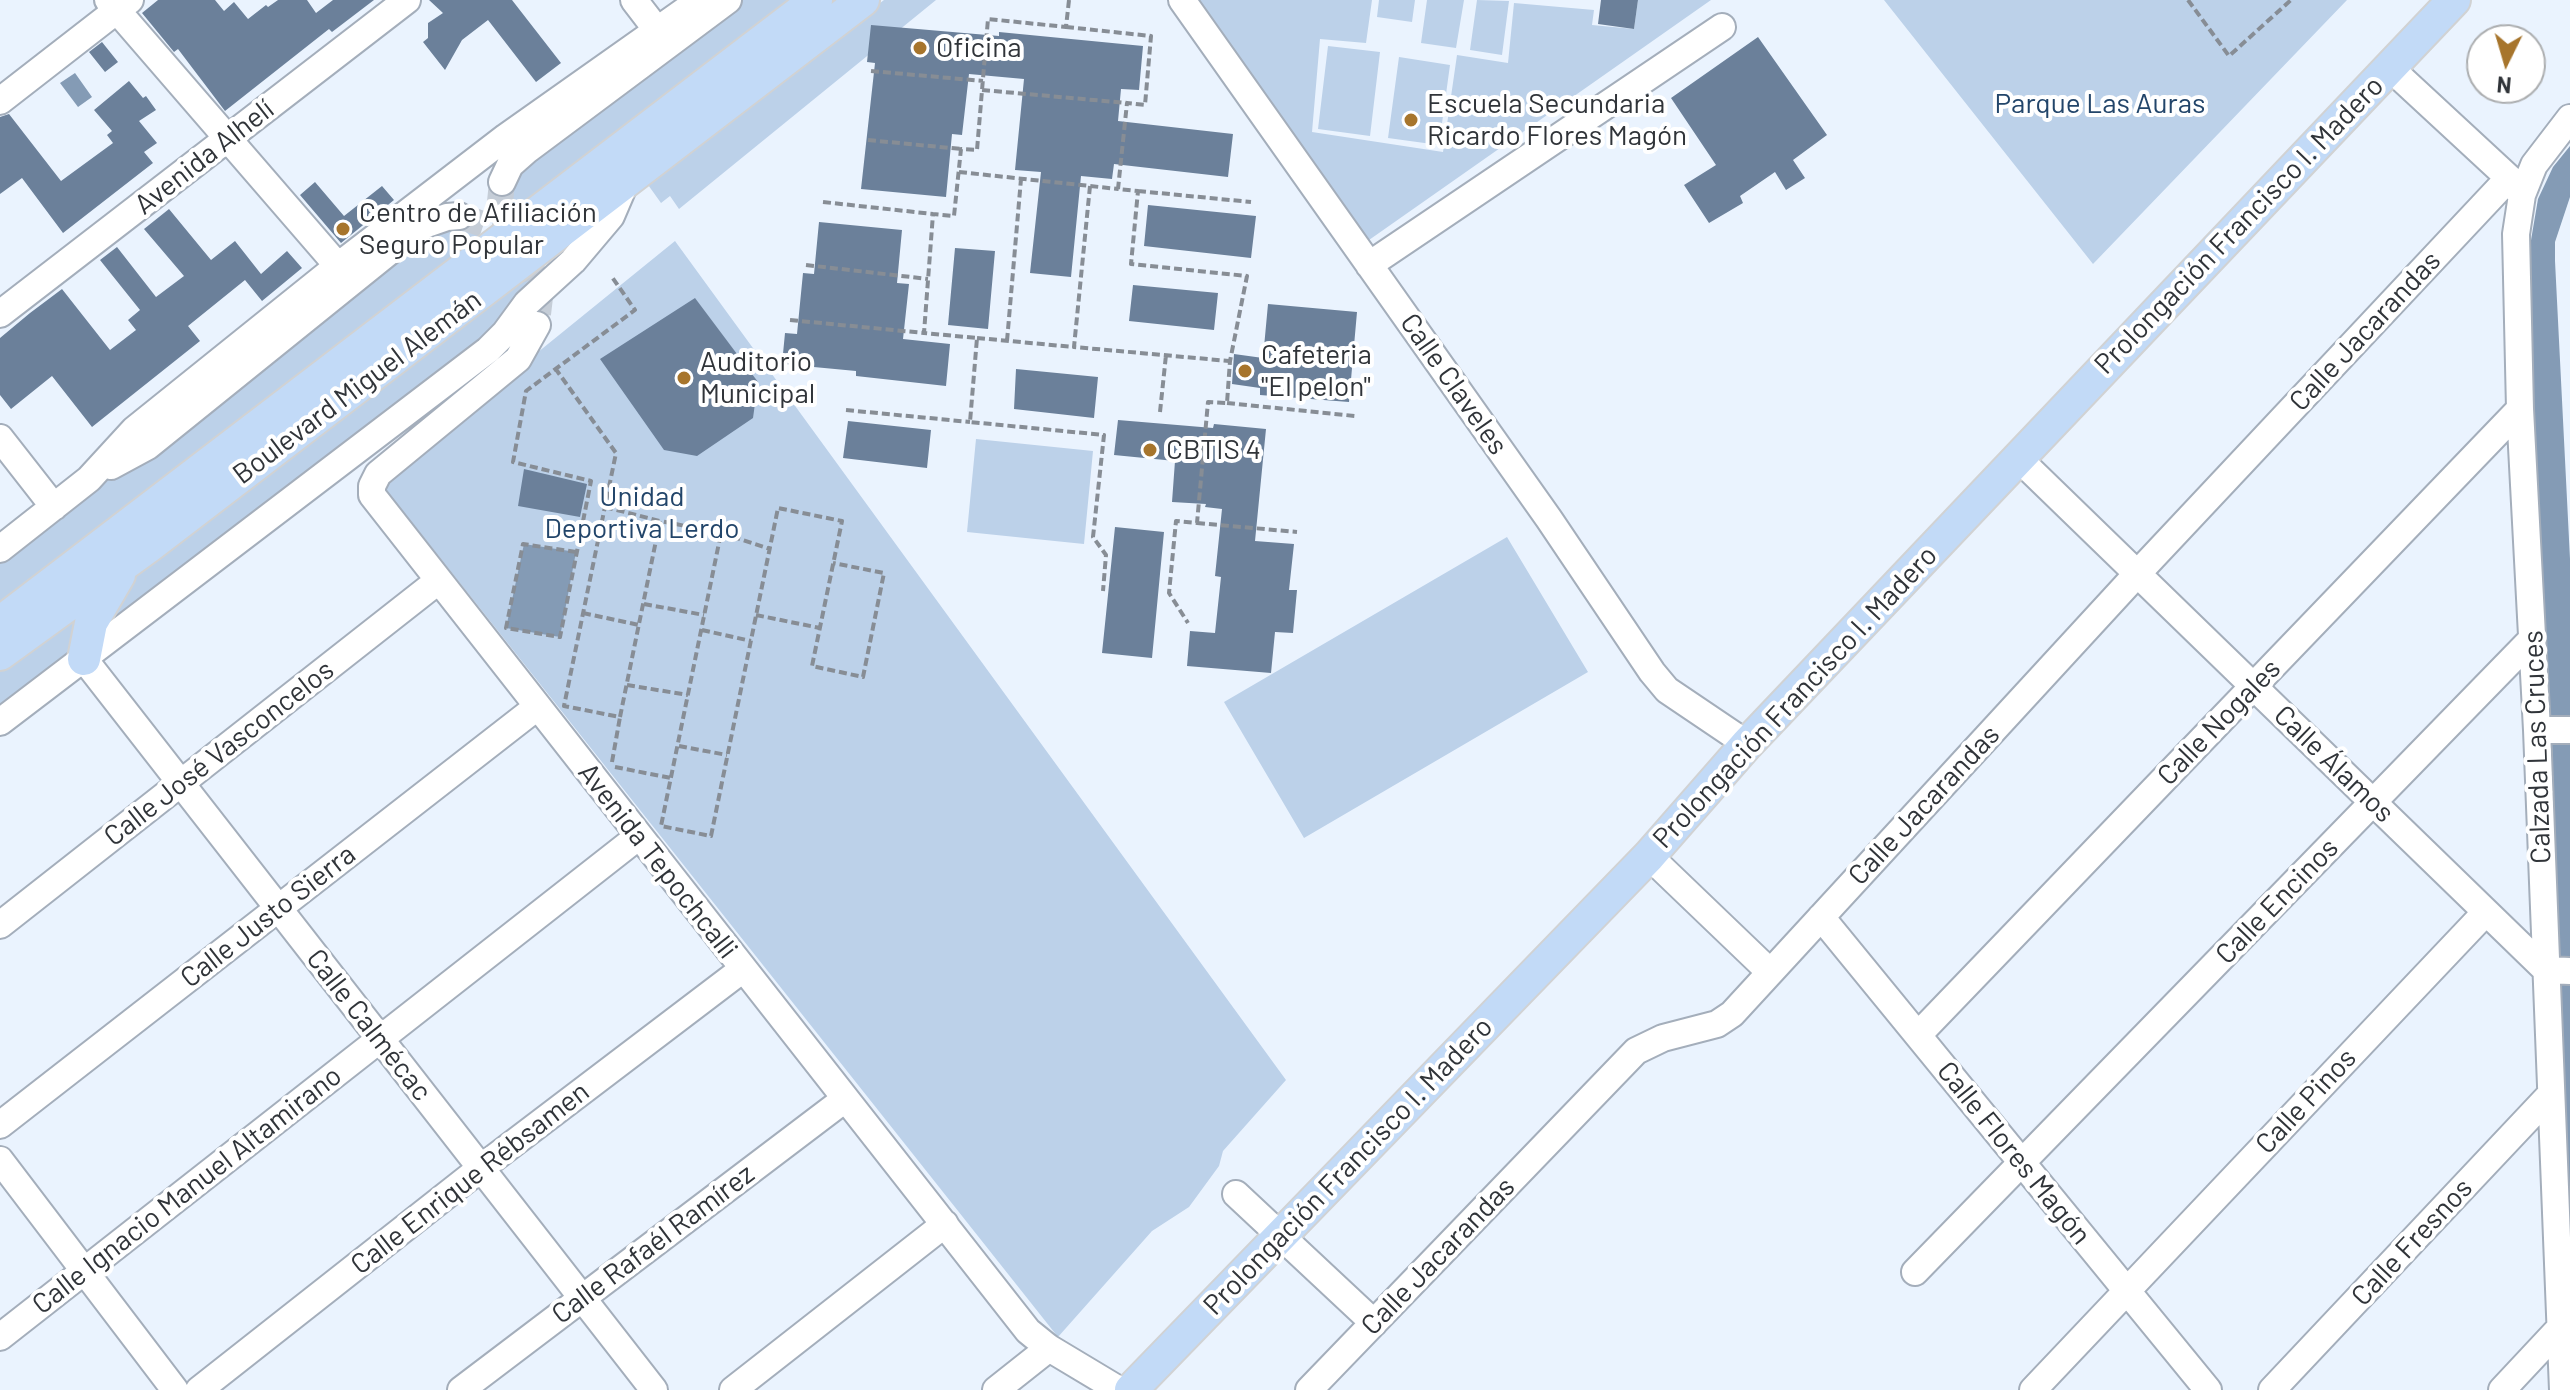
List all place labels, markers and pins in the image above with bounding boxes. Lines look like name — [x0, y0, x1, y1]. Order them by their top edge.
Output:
place label: Oficina — [936, 31, 1022, 65]
marker: Oficina — [911, 39, 929, 57]
place label: Escuela Secundaria Ricardo Flores Magón — [1427, 87, 1687, 153]
marker: Escuela Secundaria Ricardo Flores Magón — [1402, 111, 1420, 129]
place label: Centro de Afiliación Seguro Popular — [359, 196, 597, 262]
marker: Centro de Afiliación Seguro Popular — [334, 220, 352, 238]
place label: Cafeteria "El pelon" — [1261, 338, 1372, 404]
place label: Auditorio Municipal — [700, 345, 815, 411]
marker: Cafeteria "El pelon" — [1236, 362, 1254, 380]
marker: Auditorio Municipal — [675, 369, 693, 387]
place label: CBTIS 4 — [1166, 433, 1261, 467]
marker: CBTIS 4 — [1141, 441, 1159, 459]

